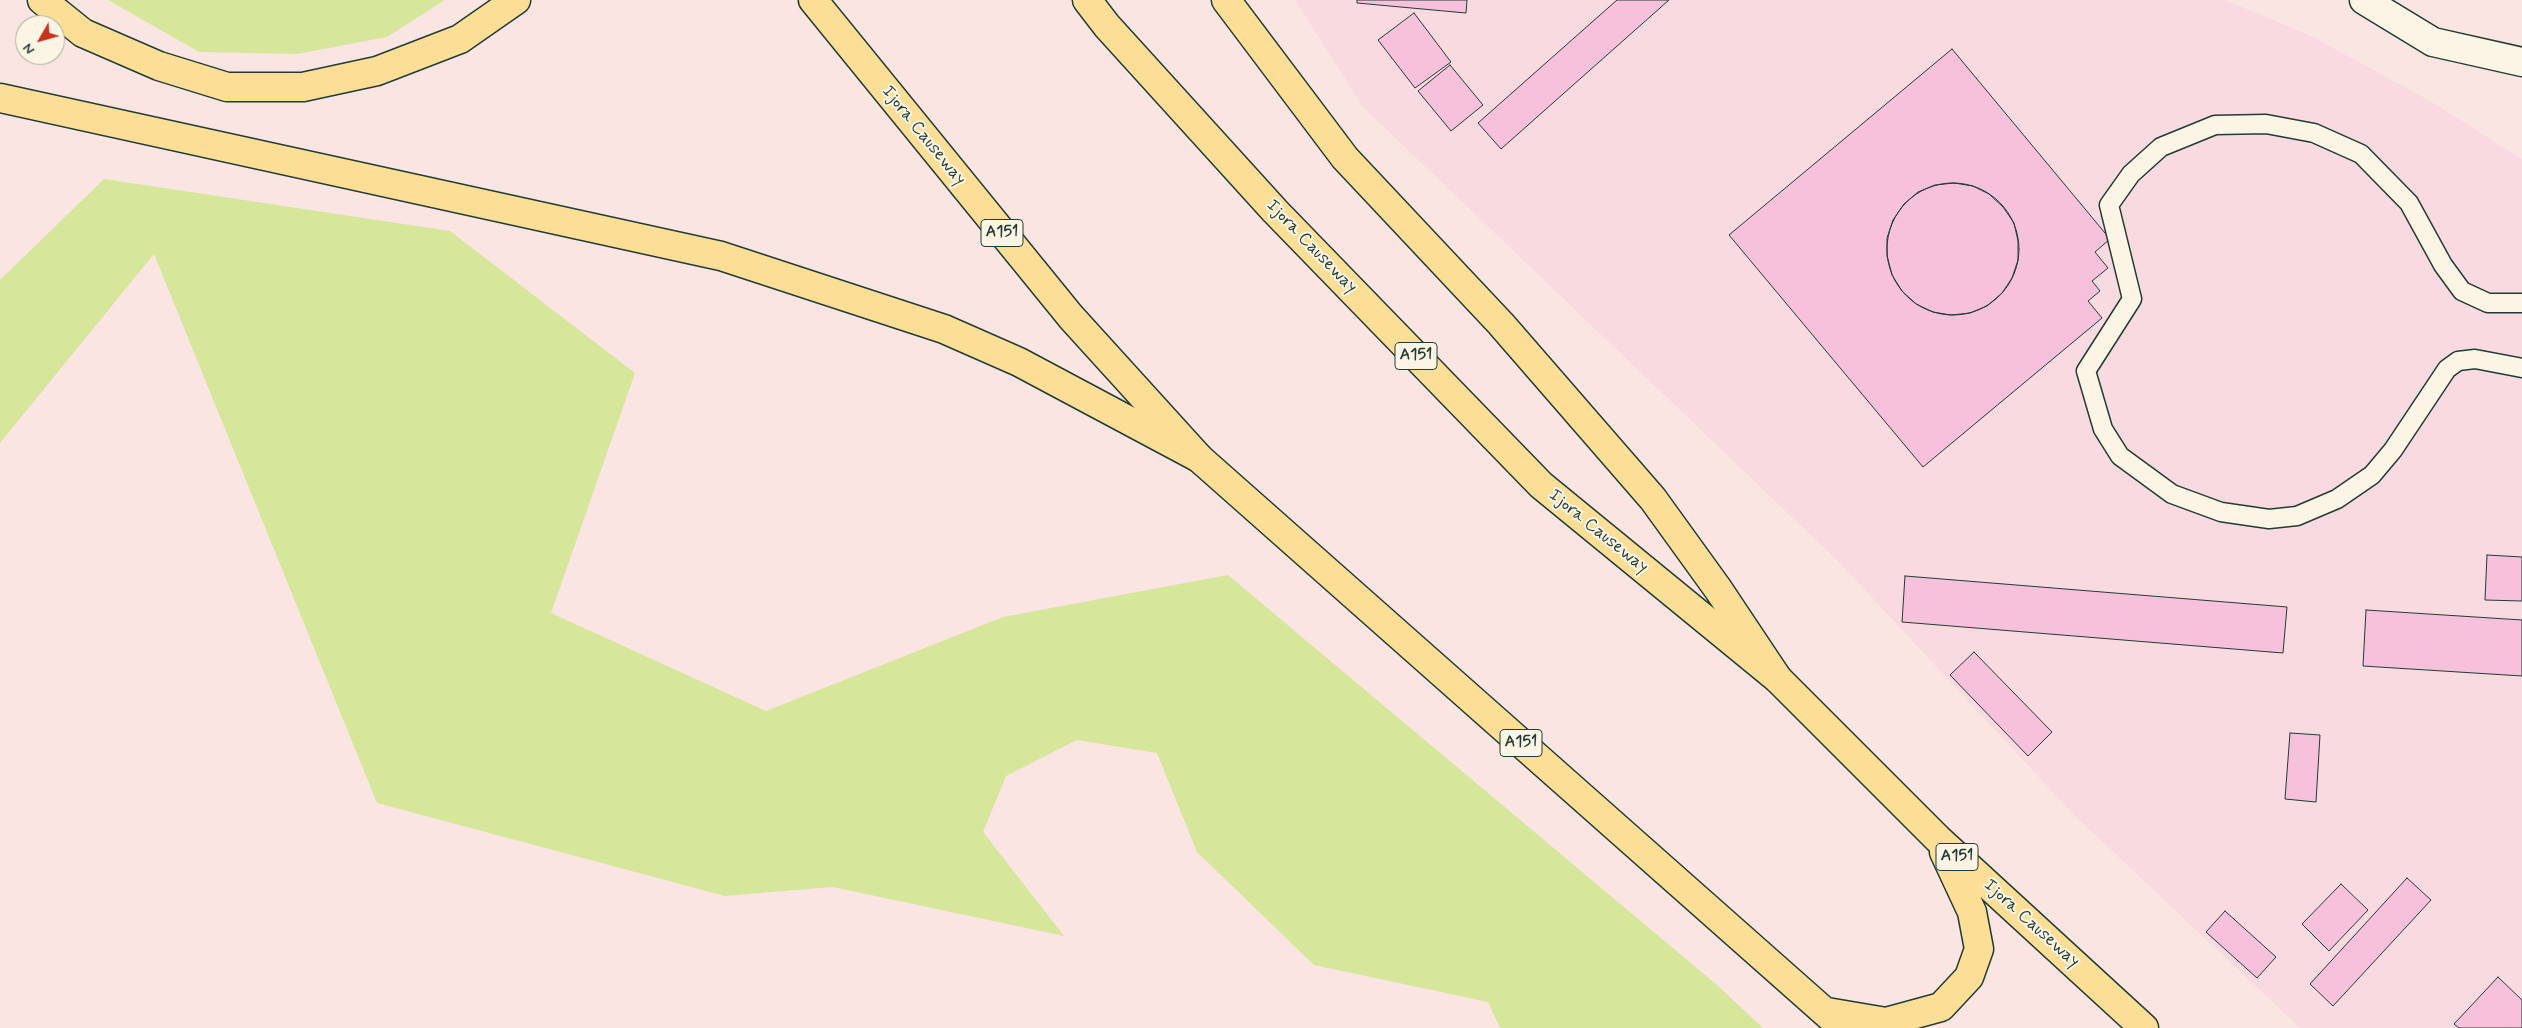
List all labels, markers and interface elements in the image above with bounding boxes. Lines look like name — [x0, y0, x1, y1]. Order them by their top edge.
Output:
north arrow — [15, 15, 65, 65]
text: N — [19, 39, 39, 58]
street label: Ijora Causeway — [876, 82, 970, 190]
street label: Ijora Causeway — [1261, 196, 1361, 298]
road number: A151 — [981, 220, 1023, 247]
road number: A151 — [1395, 342, 1437, 370]
street label: Ijora Causeway — [1544, 485, 1652, 579]
road number: A151 — [1500, 730, 1542, 756]
road number: A151 — [1936, 844, 1978, 870]
street label: Ijora Causeway — [1978, 875, 2084, 973]

